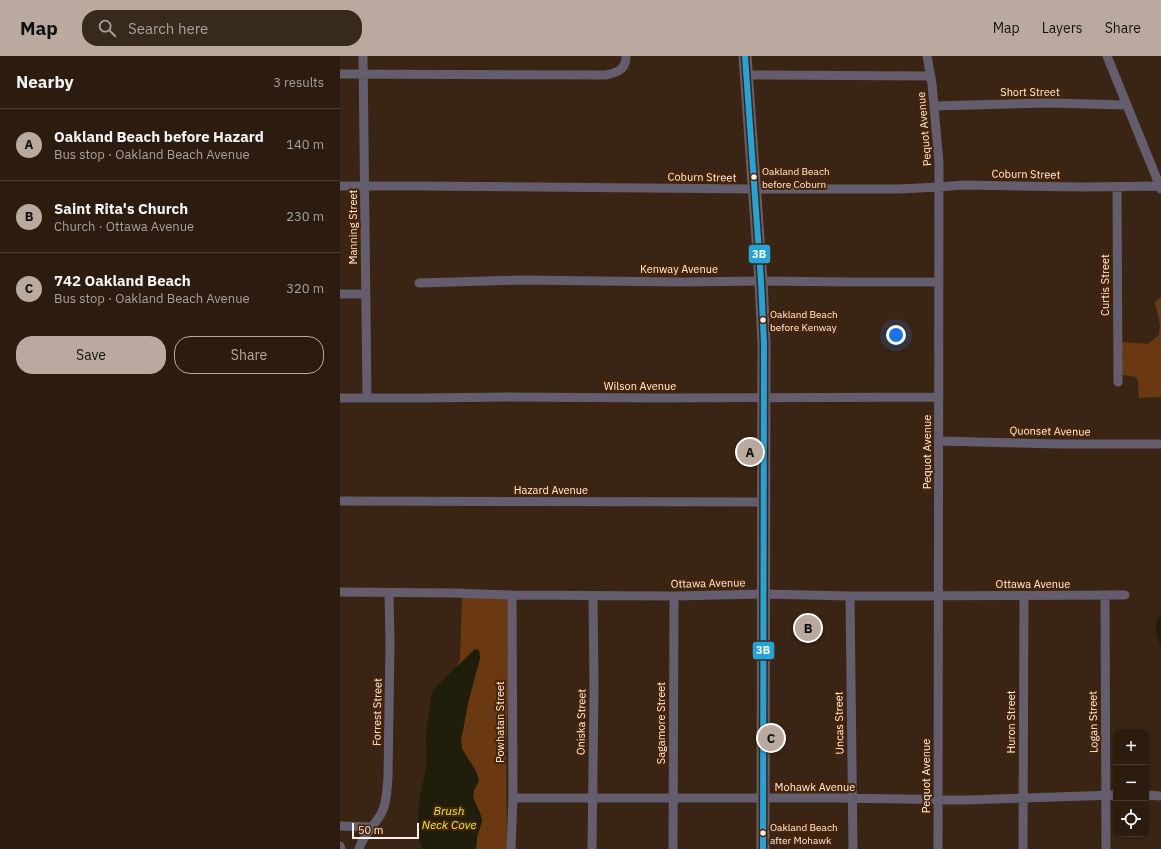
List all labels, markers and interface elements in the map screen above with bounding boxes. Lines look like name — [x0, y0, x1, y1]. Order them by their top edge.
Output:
search box — [82, 10, 362, 46]
text: Map — [20, 16, 58, 40]
icon: search — [96, 17, 118, 39]
text: Search here — [128, 19, 208, 38]
text: Map — [993, 19, 1020, 37]
text: Layers — [1042, 19, 1083, 37]
text: Share — [1105, 19, 1141, 37]
text: Nearby — [16, 71, 74, 93]
text: 3 results — [273, 74, 324, 91]
street label: Short Street — [1000, 85, 1060, 99]
street label: Pequot Avenue — [914, 91, 934, 167]
text: Oakland Beach before Hazard — [54, 127, 264, 146]
text: A — [25, 136, 33, 153]
text: 140 m — [286, 136, 324, 153]
text: Bus stop · Oakland Beach Avenue — [54, 146, 250, 163]
place label: Oakland Beach before Coburn — [762, 165, 830, 191]
street label: Coburn Street — [992, 166, 1061, 182]
street label: Coburn Street — [668, 169, 737, 185]
marker: Oakland Beach before Coburn — [749, 172, 759, 182]
street label: Manning Street — [346, 189, 360, 264]
text: Saint Rita's Church — [54, 199, 188, 218]
text: B — [25, 208, 33, 225]
text: 230 m — [286, 208, 324, 225]
text: Church · Ottawa Avenue — [54, 218, 194, 235]
line badge: 3B — [748, 244, 771, 264]
text: 3B — [752, 247, 766, 261]
street label: Curtis Street — [1098, 254, 1112, 316]
street label: Kenway Avenue — [640, 262, 718, 276]
text: 742 Oakland Beach — [54, 271, 191, 290]
text: C — [25, 280, 33, 297]
text: 320 m — [286, 280, 324, 297]
text: Bus stop · Oakland Beach Avenue — [54, 290, 250, 307]
place label: Oakland Beach before Kenway — [770, 308, 838, 334]
marker: Oakland Beach before Kenway — [758, 315, 768, 325]
your location — [886, 325, 906, 345]
button: Save — [16, 336, 166, 374]
button: Share — [174, 336, 324, 374]
street label: Wilson Avenue — [604, 379, 676, 393]
street label: Pequot Avenue — [920, 415, 934, 489]
street label: Quonset Avenue — [1009, 423, 1091, 439]
pin: A — [737, 437, 763, 467]
street label: Hazard Avenue — [514, 483, 588, 497]
street label: Ottawa Avenue — [670, 575, 746, 591]
street label: Ottawa Avenue — [996, 577, 1070, 591]
pin: B — [795, 613, 821, 643]
line badge: 3B — [752, 641, 775, 660]
text: 3B — [756, 643, 770, 657]
street label: Forrest Street — [369, 678, 385, 746]
street label: Powhatan Street — [493, 681, 507, 763]
street label: Sagamore Street — [654, 682, 668, 764]
street label: Oniska Street — [573, 688, 589, 755]
street label: Huron Street — [1004, 690, 1018, 754]
street label: Uncas Street — [831, 691, 847, 755]
street label: Logan Street — [1085, 691, 1101, 753]
pin: C — [758, 723, 784, 753]
map controls — [1113, 729, 1149, 837]
button: + — [1113, 729, 1149, 765]
street label: Pequot Avenue — [919, 739, 933, 813]
button: − — [1113, 765, 1149, 801]
street label: Mohawk Avenue — [775, 780, 855, 794]
button: locate — [1113, 801, 1149, 837]
water label: Brush Neck Cove — [422, 803, 476, 832]
scale bar — [352, 821, 419, 840]
place label: Oakland Beach after Mohawk — [770, 821, 838, 847]
text: 50 m — [358, 823, 383, 837]
marker: Oakland Beach after Mohawk — [758, 828, 768, 838]

